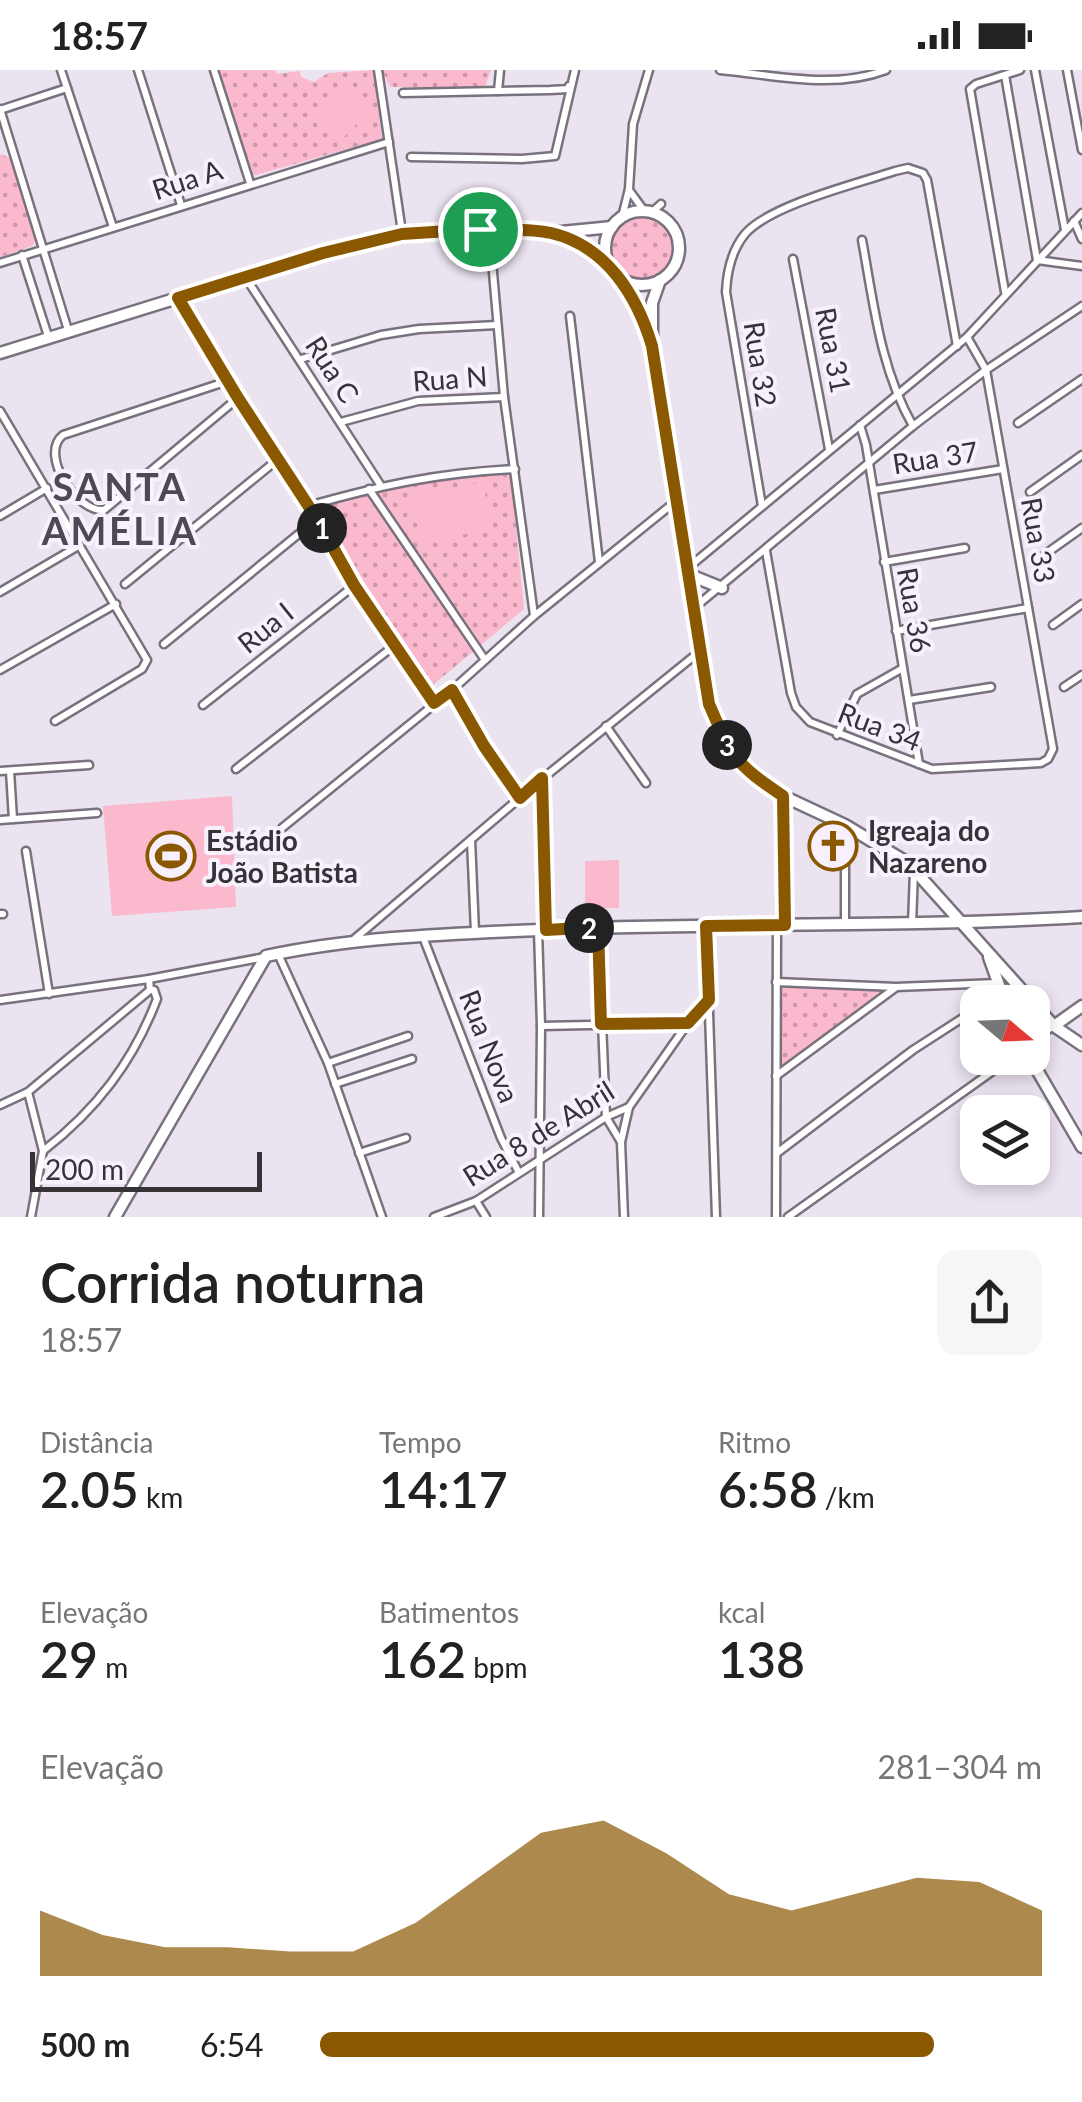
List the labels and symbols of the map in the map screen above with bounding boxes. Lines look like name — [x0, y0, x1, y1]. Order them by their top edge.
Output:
street label: Rua A — [148, 152, 226, 206]
pin — [438, 187, 523, 272]
street label: Rua 31 — [809, 304, 859, 396]
street label: Rua 32 — [737, 319, 785, 409]
street label: Rua C — [299, 329, 367, 409]
street label: Rua N — [411, 358, 489, 398]
street label: Rua 37 — [890, 433, 980, 481]
district label: SANTA AMÉLIA — [41, 463, 198, 553]
street label: Rua 33 — [1015, 495, 1063, 585]
pin: 1 — [297, 503, 347, 553]
street label: Rua 36 — [891, 565, 939, 655]
street label: Rua I — [230, 594, 300, 660]
street label: Rua 34 — [834, 695, 926, 757]
pin: 3 — [702, 720, 752, 770]
place label: Igreaja do Nazareno — [868, 813, 990, 879]
church icon: Igreaja do Nazareno — [807, 820, 859, 872]
place label: Estádio João Batista — [206, 823, 358, 889]
sports icon: Estádio João Batista — [145, 830, 197, 882]
pin: 2 — [564, 903, 614, 953]
street label: Rua Nova — [453, 985, 527, 1107]
north arrow — [960, 985, 1050, 1075]
street label: Rua 8 de Abril — [456, 1073, 620, 1193]
scale bar — [30, 1147, 262, 1192]

